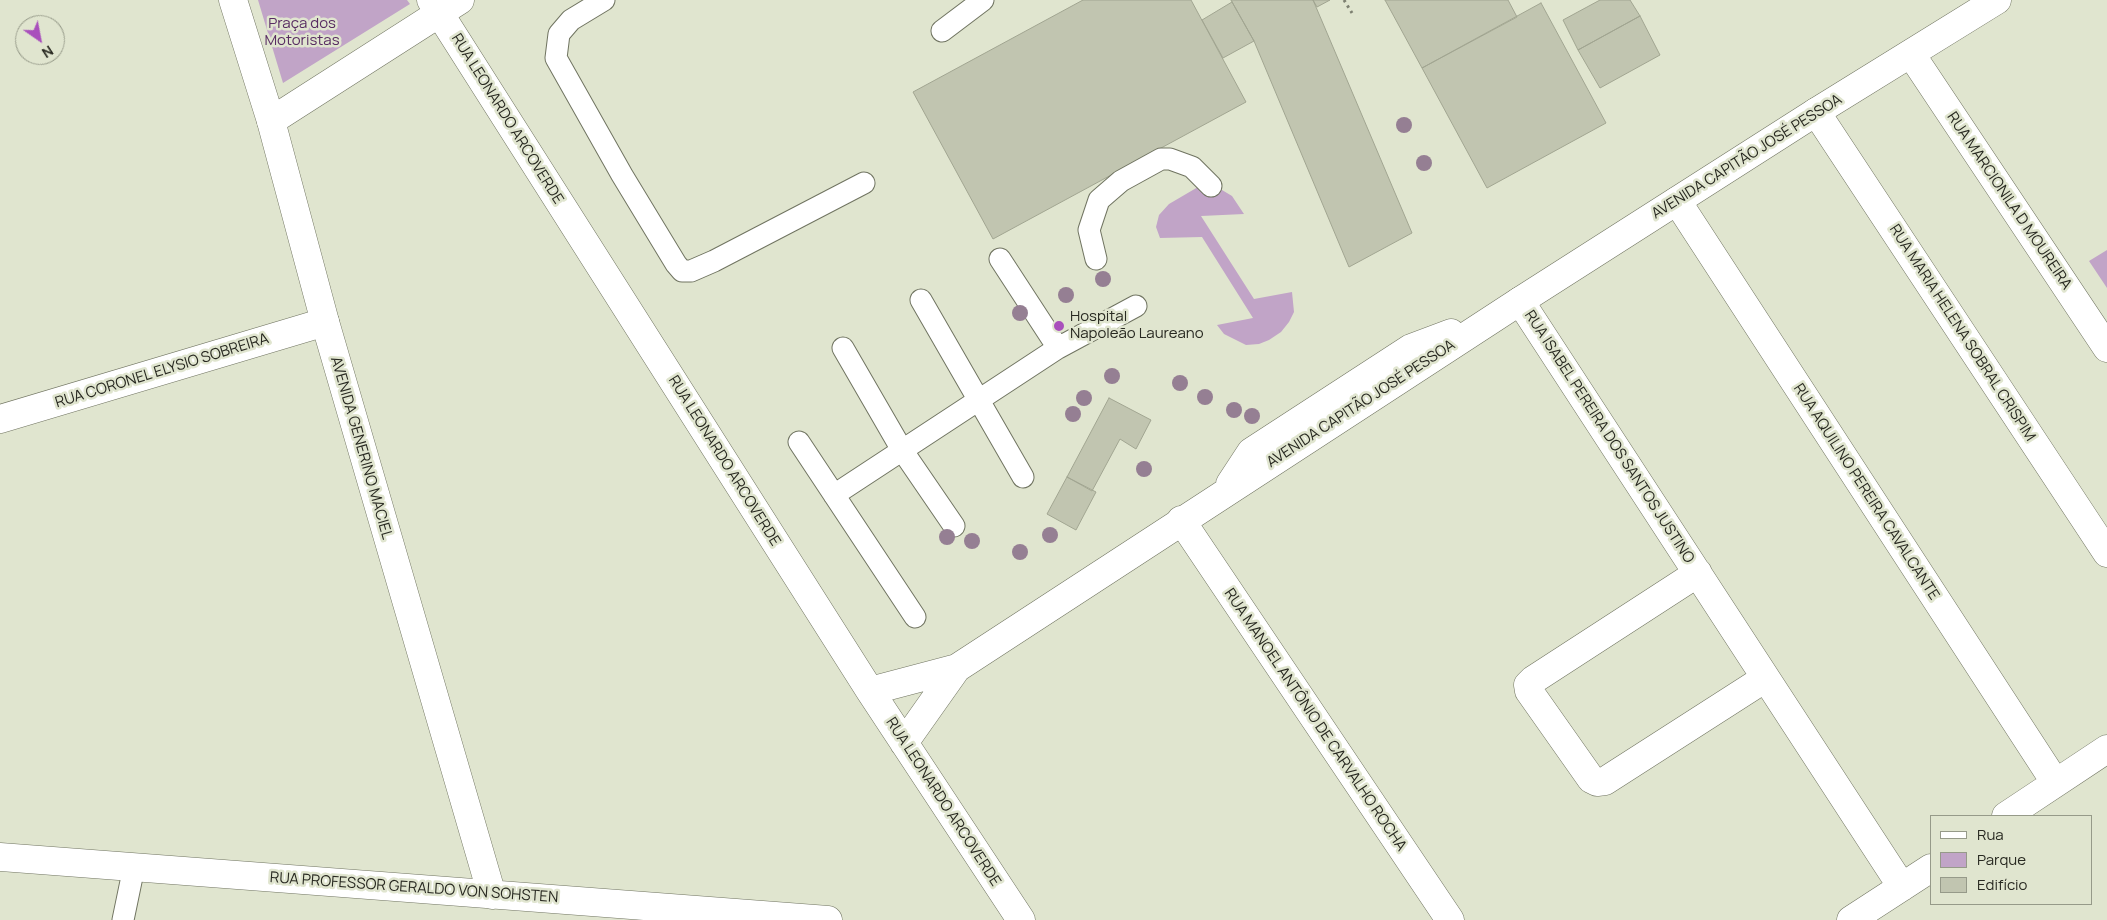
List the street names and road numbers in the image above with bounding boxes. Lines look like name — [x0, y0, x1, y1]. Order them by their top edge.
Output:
street label: RUA LEONARDO ARCOVERDE — [447, 31, 567, 207]
street label: AVENIDA CAPITÃO JOSÉ PESSOA — [1649, 91, 1845, 223]
street label: RUA MARCIONILA D MOUREIRA — [1943, 109, 2075, 293]
street label: RUA MARIA HELENA SOBRAL CRISPIM — [1885, 221, 2039, 445]
street label: RUA ISABEL PEREIRA DOS SANTOS JUSTINO — [1520, 307, 1698, 567]
street label: RUA CORONEL ELYSIO SOBREIRA — [53, 330, 271, 412]
street label: AVENIDA CAPITÃO JOSÉ PESSOA — [1263, 336, 1459, 472]
street label: AVENIDA GENERINO MACIEL — [326, 354, 396, 542]
street label: RUA LEONARDO ARCOVERDE — [664, 373, 784, 549]
street label: RUA AQUILINO PEREIRA CAVALCANTE — [1789, 380, 1943, 604]
street label: RUA MANOEL ANTÔNIO DE CARVALHO ROCHA — [1220, 585, 1410, 855]
street label: RUA LEONARDO ARCOVERDE — [882, 714, 1004, 890]
street label: RUA PROFESSOR GERALDO VON SOHSTEN — [269, 869, 559, 907]

